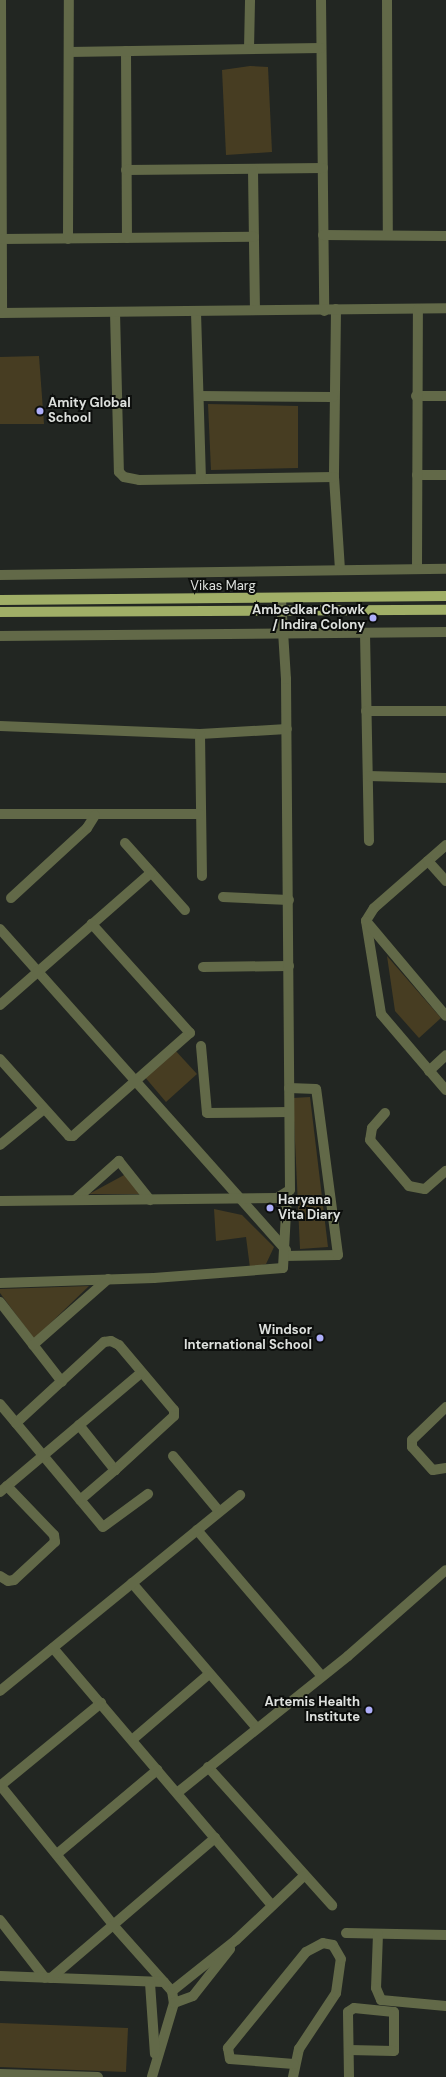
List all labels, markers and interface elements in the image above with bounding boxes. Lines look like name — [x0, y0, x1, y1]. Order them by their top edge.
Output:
place label: Amity Global School — [48, 396, 131, 427]
marker: Amity Global School — [35, 406, 45, 416]
street label: Vikas Marg — [190, 578, 256, 594]
place label: Ambedkar Chowk / Indira Colony — [252, 603, 365, 634]
marker: Ambedkar Chowk / Indira Colony — [368, 613, 378, 623]
place label: Haryana Vita Diary — [278, 1193, 341, 1224]
marker: Haryana Vita Diary — [265, 1203, 275, 1213]
place label: Windsor International School — [184, 1323, 312, 1354]
marker: Windsor International School — [315, 1333, 325, 1343]
place label: Artemis Health Institute — [265, 1695, 360, 1726]
marker: Artemis Health Institute — [363, 1704, 375, 1716]

